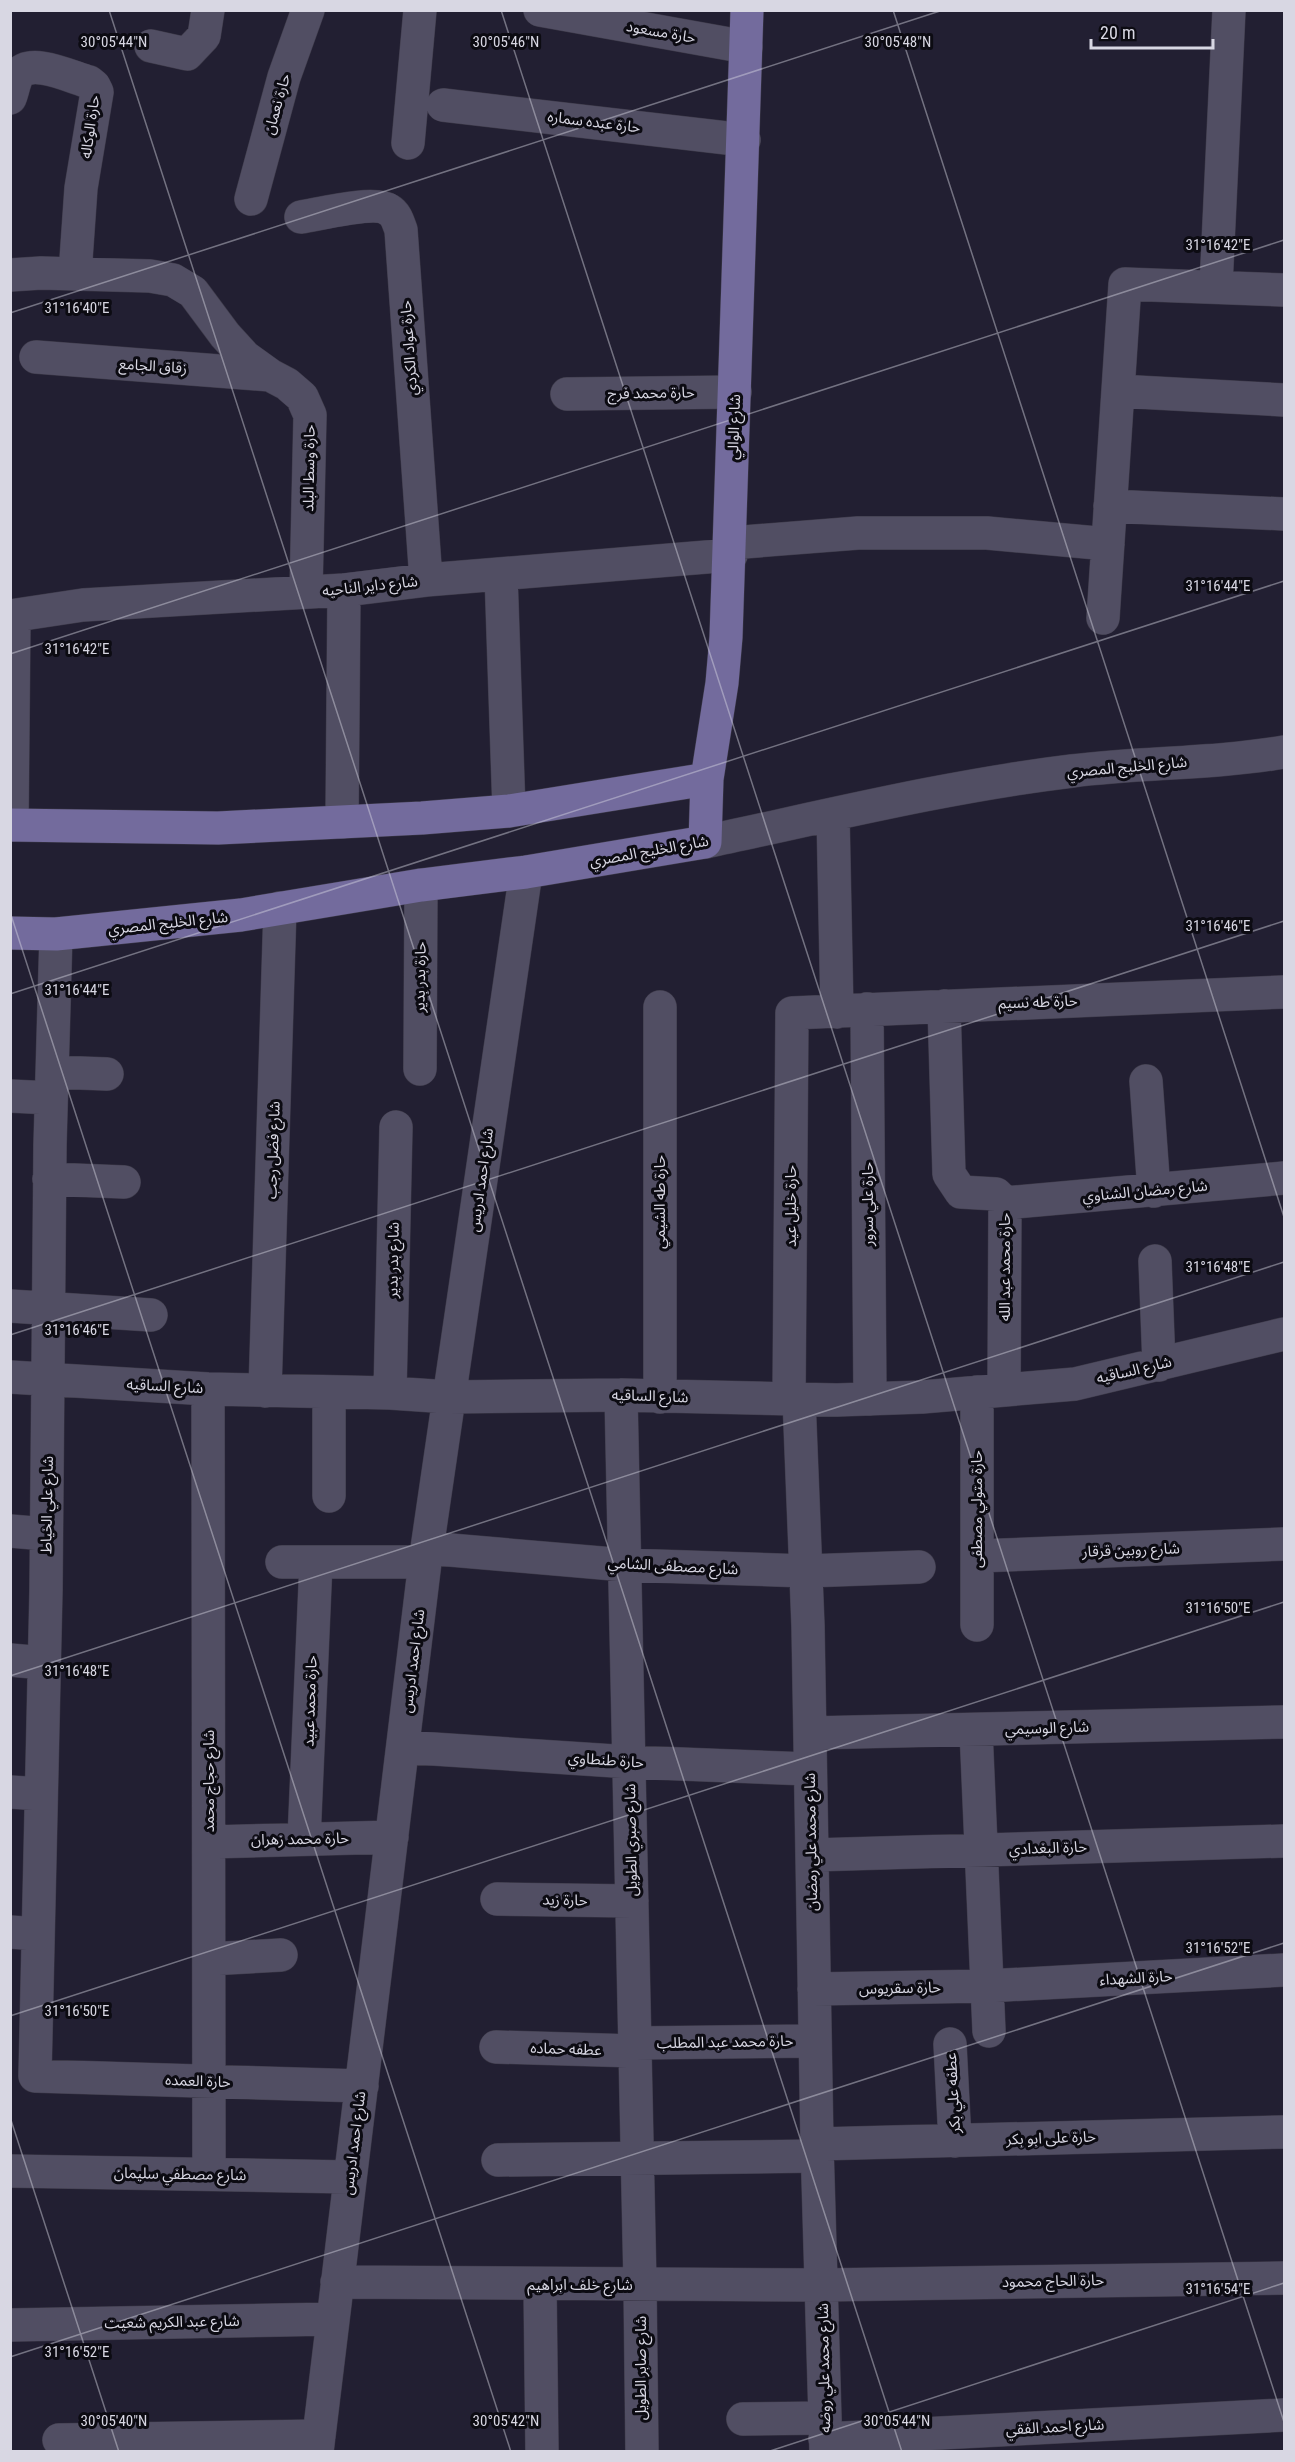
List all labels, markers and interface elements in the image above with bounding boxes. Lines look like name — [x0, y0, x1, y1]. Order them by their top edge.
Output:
scale bar — [1091, 12, 1212, 50]
street label: حارة مسعود — [625, 17, 697, 47]
text: 20 m — [1100, 22, 1135, 43]
text: 30°05'44"N — [81, 33, 147, 51]
text: 30°05'46"N — [473, 33, 539, 51]
text: 30°05'48"N — [865, 33, 931, 51]
street label: حارة نعمان — [260, 71, 294, 137]
street label: حارة الوكاله — [77, 94, 103, 160]
street label: حارة عبده سماره — [546, 107, 642, 137]
text: 31°16'42"E — [1186, 236, 1250, 254]
text: 31°16'40"E — [45, 299, 109, 317]
street label: حارة عواد الكردي — [397, 299, 424, 396]
street label: زقاق الجامع — [118, 355, 188, 380]
street label: حارة محمد فرج — [607, 383, 695, 406]
street label: شارع الوالي — [724, 394, 747, 460]
street label: حارة وسط البلد — [299, 424, 319, 512]
street label: شارع داير الناحيه — [321, 572, 419, 603]
text: 31°16'44"E — [1186, 577, 1250, 595]
text: 31°16'42"E — [45, 640, 109, 658]
street label: شارع الخليج المصري — [1066, 753, 1188, 784]
street label: شارع الخليج المصري — [588, 832, 711, 873]
street label: شارع الخليج المصري — [107, 908, 230, 941]
text: 31°16'46"E — [1186, 917, 1250, 935]
street label: حارة بدر بدير — [410, 941, 430, 1014]
text: 31°16'44"E — [45, 981, 109, 999]
street label: حارة طه نسيم — [998, 992, 1078, 1014]
street label: شارع فضل رجب — [262, 1100, 287, 1199]
street label: شارع احمد ادريس — [465, 1127, 500, 1233]
street label: حارة طه الشيمي — [651, 1155, 671, 1249]
street label: حارة علي سرور — [859, 1162, 879, 1247]
street label: حارة خليل عيد — [782, 1165, 800, 1247]
street label: شارع رمضان الشناوي — [1082, 1177, 1209, 1208]
street label: حارة محمد عبد الله — [996, 1213, 1014, 1321]
street label: شارع بدر بدير — [383, 1222, 406, 1299]
text: 31°16'48"E — [1186, 1258, 1250, 1276]
text: 31°16'46"E — [45, 1321, 109, 1339]
street label: شارع الساقيه — [1095, 1353, 1174, 1390]
street label: شارع الساقيه — [126, 1375, 204, 1400]
street label: شارع الساقيه — [611, 1386, 689, 1409]
street label: حارة متولي مصطفى — [968, 1450, 988, 1568]
street label: شارع علي الخياط — [37, 1456, 60, 1554]
street label: شارع روبين قرقار — [1081, 1539, 1180, 1564]
street label: شارع مصطفى الشامي — [607, 1554, 739, 1581]
text: 31°16'50"E — [1186, 1599, 1250, 1617]
street label: شارع احمد ادريس — [398, 1608, 431, 1714]
street label: حارة محمد عبيد — [299, 1655, 321, 1747]
text: 31°16'48"E — [45, 1662, 109, 1680]
street label: شارع الوسيمي — [1005, 1718, 1090, 1741]
street label: شارع حجاج محمد — [200, 1729, 221, 1832]
street label: حارة طنطاوي — [567, 1748, 645, 1774]
street label: شارع محمد علي رمضان — [801, 1772, 824, 1911]
street label: شارع صبري الطويل — [621, 1783, 644, 1897]
street label: حارة محمد زهران — [251, 1829, 349, 1849]
street label: حارة البغدادي — [1009, 1838, 1088, 1861]
street label: حارة زيد — [542, 1891, 588, 1909]
text: 31°16'52"E — [1186, 1939, 1250, 1957]
street label: حارة الشهداء — [1099, 1967, 1173, 1989]
street label: حارة سقريوس — [859, 1978, 941, 1998]
text: 31°16'50"E — [45, 2002, 109, 2020]
street label: حارة محمد عبد المطلب — [656, 2032, 794, 2052]
street label: عطفه حماده — [530, 2039, 602, 2059]
street label: عطفه علي بكر — [942, 2052, 967, 2135]
street label: حارة العمده — [165, 2071, 231, 2091]
street label: شارع احمد ادريس — [339, 2090, 372, 2196]
street label: حارة على ابو بكر — [1005, 2127, 1096, 2149]
street label: شارع مصطفي سليمان — [114, 2164, 247, 2187]
street label: حارة الحاج محمود — [1002, 2271, 1105, 2294]
street label: شارع خلف ابراهيم — [527, 2276, 633, 2297]
text: 31°16'54"E — [1186, 2280, 1250, 2298]
street label: شارع محمد علي روضه — [814, 2303, 837, 2433]
street label: شارع عبد الكريم شعيت — [104, 2312, 240, 2335]
street label: شارع صابر الطويل — [632, 2315, 653, 2420]
text: 31°16'52"E — [45, 2343, 109, 2361]
text: 30°05'40"N — [81, 2412, 147, 2430]
text: 30°05'42"N — [473, 2412, 539, 2430]
text: 30°05'44"N — [864, 2412, 930, 2430]
street label: شارع احمد الفقي — [1005, 2415, 1105, 2442]

